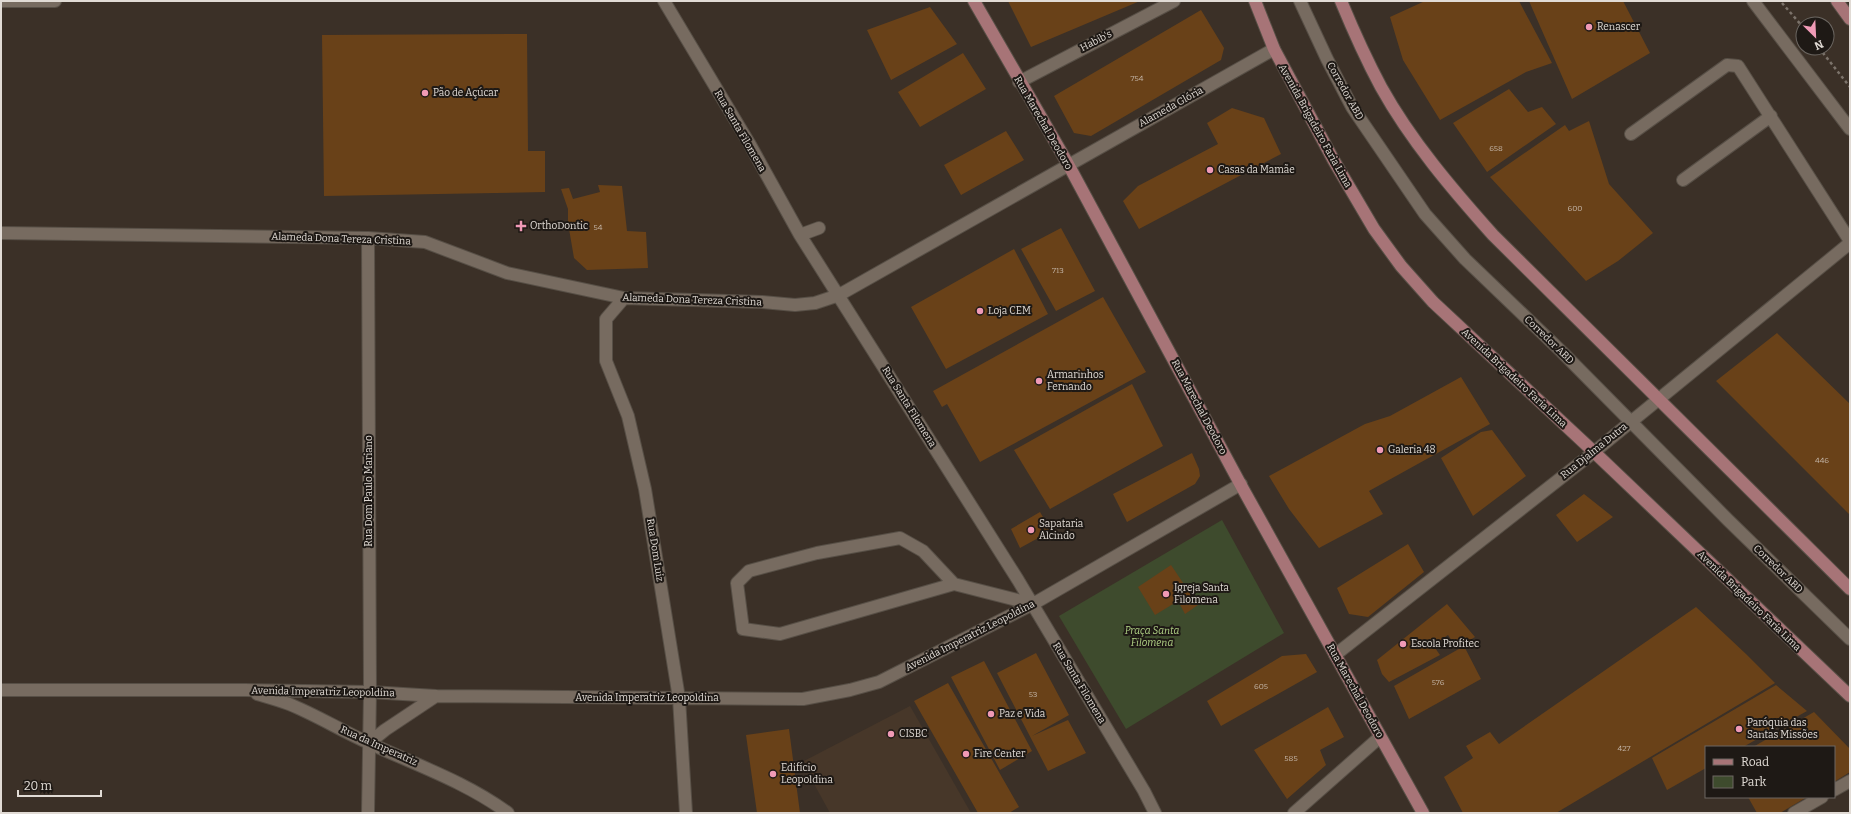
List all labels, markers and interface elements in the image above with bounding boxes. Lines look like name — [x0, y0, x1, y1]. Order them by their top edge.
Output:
north arrow — [1795, 16, 1835, 56]
place label: Renascer — [1597, 21, 1641, 33]
marker: Renascer — [1584, 22, 1594, 32]
street label: Habib's — [1078, 28, 1114, 54]
text: N — [1812, 37, 1825, 53]
street label: Corredor ABD — [1324, 60, 1366, 122]
street label: Avenida Brigadeiro Faria Lima — [1276, 62, 1354, 190]
street label: Rua Marechal Deodoro — [1011, 74, 1075, 172]
house number: 754 — [1131, 74, 1144, 83]
street label: Alameda Glória — [1137, 84, 1206, 130]
place label: Pão de Açúcar — [433, 86, 499, 99]
marker: Pão de Açúcar — [420, 88, 430, 98]
street label: Rua Santa Filomena — [712, 88, 769, 175]
house number: 658 — [1489, 144, 1503, 153]
place label: Casas da Mamãe — [1218, 164, 1295, 176]
marker: Casas da Mamãe — [1205, 165, 1215, 175]
house number: 600 — [1568, 204, 1582, 213]
marker: OrthoDontic — [515, 220, 527, 232]
place label: OrthoDontic — [530, 220, 588, 232]
house number: 54 — [594, 223, 603, 232]
street label: Alameda Dona Tereza Cristina — [271, 231, 411, 247]
house number: 713 — [1052, 266, 1064, 275]
street label: Alameda Dona Tereza Cristina — [622, 292, 762, 308]
place label: Loja CEM — [988, 305, 1031, 317]
marker: Loja CEM — [975, 306, 985, 316]
street label: Corredor ABD — [1522, 313, 1576, 367]
street label: Avenida Brigadeiro Faria Lima — [1459, 326, 1569, 430]
street label: Rua Marechal Deodoro — [1169, 358, 1229, 457]
street label: Rua Santa Filomena — [879, 365, 939, 450]
place label: Armarinhos Fernando — [1047, 369, 1104, 393]
marker: Armarinhos Fernando — [1034, 376, 1044, 386]
street label: Rua Djalma Dutra — [1558, 420, 1630, 481]
street label: Rua Dom Paulo Mariano — [363, 435, 375, 547]
place label: Galeria 48 — [1388, 444, 1436, 456]
marker: Galeria 48 — [1375, 445, 1385, 455]
house number: 446 — [1815, 456, 1829, 465]
street label: Rua Dom Luiz — [644, 518, 666, 583]
place label: Sapataria Alcindo — [1039, 518, 1084, 542]
marker: Sapataria Alcindo — [1026, 525, 1036, 535]
street label: Corredor ABD — [1751, 542, 1805, 596]
street label: Avenida Brigadeiro Faria Lima — [1695, 548, 1804, 654]
place label: Igreja Santa Filomena — [1174, 582, 1230, 606]
marker: Igreja Santa Filomena — [1161, 589, 1171, 599]
street label: Avenida Imperatriz Leopoldina — [903, 598, 1037, 674]
park label: Praça Santa Filomena — [1125, 625, 1179, 649]
place label: Escola Profitec — [1411, 638, 1479, 650]
marker: Escola Profitec — [1398, 639, 1408, 649]
street label: Rua Santa Filomena — [1050, 640, 1108, 726]
street label: Rua Marechal Deodoro — [1324, 642, 1386, 740]
house number: 576 — [1432, 678, 1445, 687]
house number: 605 — [1254, 682, 1268, 691]
street label: Avenida Imperatriz Leopoldina — [251, 685, 395, 699]
house number: 53 — [1029, 690, 1038, 699]
street label: Avenida Imperatriz Leopoldina — [575, 692, 719, 704]
place label: Paz e Vida — [999, 708, 1046, 720]
marker: Paz e Vida — [986, 709, 996, 719]
place label: Paróquia das Santas Missões — [1747, 717, 1818, 741]
street label: Rua da Imperatriz — [339, 724, 420, 768]
marker: Paróquia das Santas Missões — [1734, 724, 1744, 734]
place label: CISBC — [899, 728, 927, 740]
marker: CISBC — [886, 729, 896, 739]
house number: 427 — [1618, 744, 1630, 753]
legend — [1705, 746, 1835, 798]
place label: Fire Center — [974, 748, 1026, 760]
marker: Fire Center — [961, 749, 971, 759]
house number: 585 — [1284, 754, 1298, 763]
text: Road — [1741, 755, 1769, 769]
place label: Edifício Leopoldina — [781, 761, 833, 786]
marker: Edifício Leopoldina — [768, 769, 778, 779]
scale bar — [18, 772, 101, 798]
text: Park — [1741, 775, 1767, 789]
text: 20 m — [24, 779, 53, 793]

